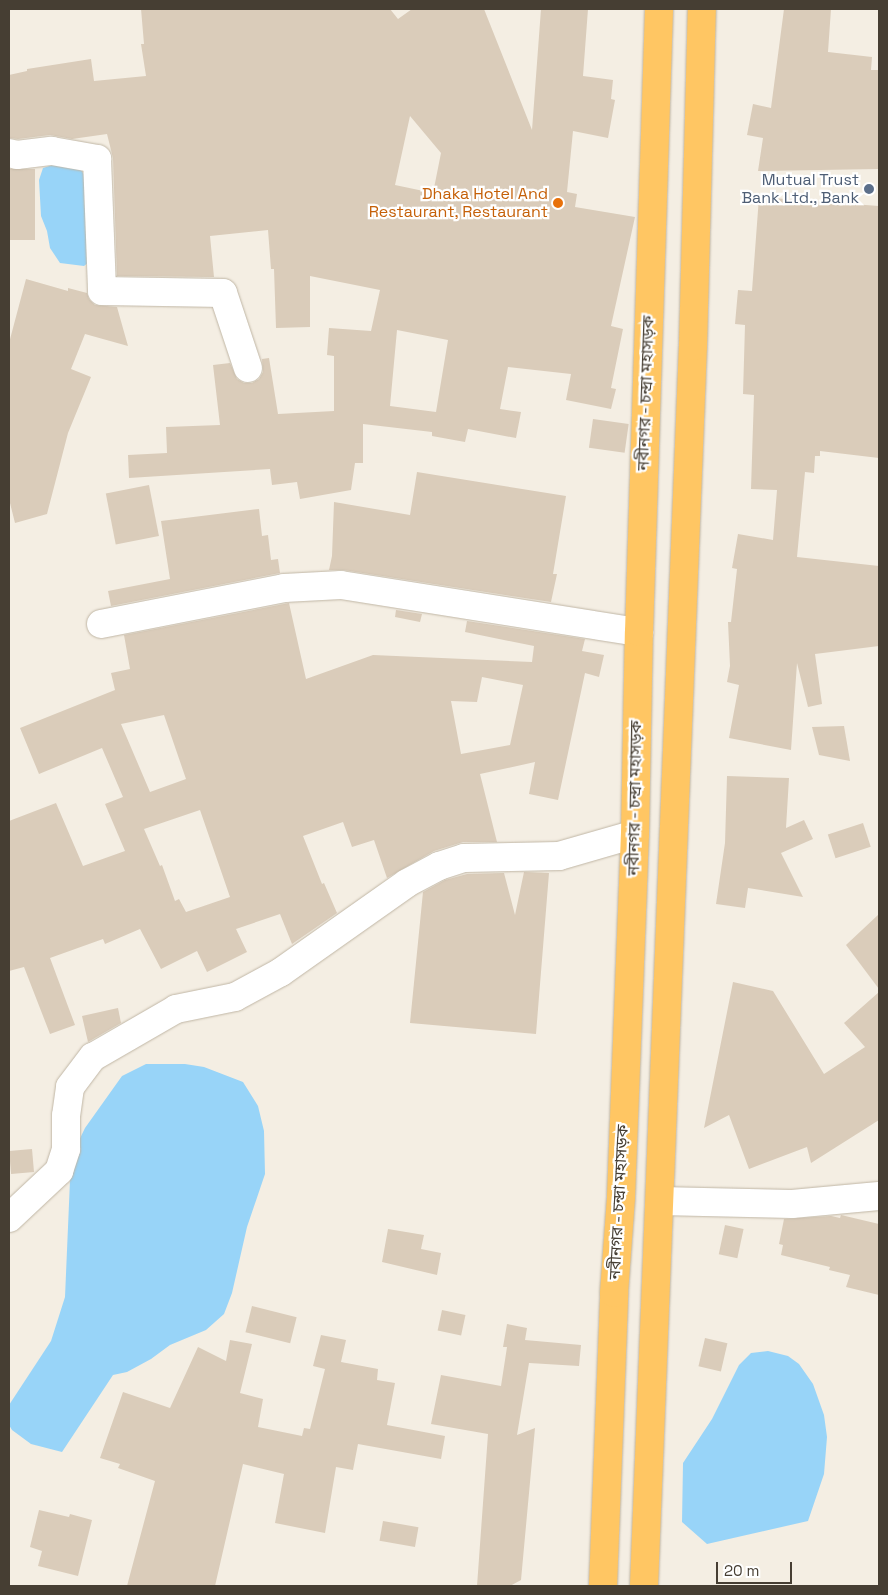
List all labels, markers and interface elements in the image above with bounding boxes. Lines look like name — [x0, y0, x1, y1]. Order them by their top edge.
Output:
place label: Mutual Trust Bank Ltd., Bank — [741, 170, 859, 208]
marker: Mutual Trust Bank Ltd., Bank — [863, 183, 875, 195]
place label: Dhaka Hotel And Restaurant, Restaurant — [368, 184, 548, 222]
marker: Dhaka Hotel And Restaurant, Restaurant — [552, 197, 564, 209]
street label: নবীনগর - চন্দ্রা মহাসড়ক — [634, 315, 658, 471]
street label: নবীনগর - চন্দ্রা মহাসড়ক — [624, 720, 646, 876]
street label: নবীনগর - চন্দ্রা মহাসড়ক — [605, 1124, 633, 1280]
scale bar — [718, 1552, 794, 1584]
text: 20 m — [724, 1561, 759, 1580]

